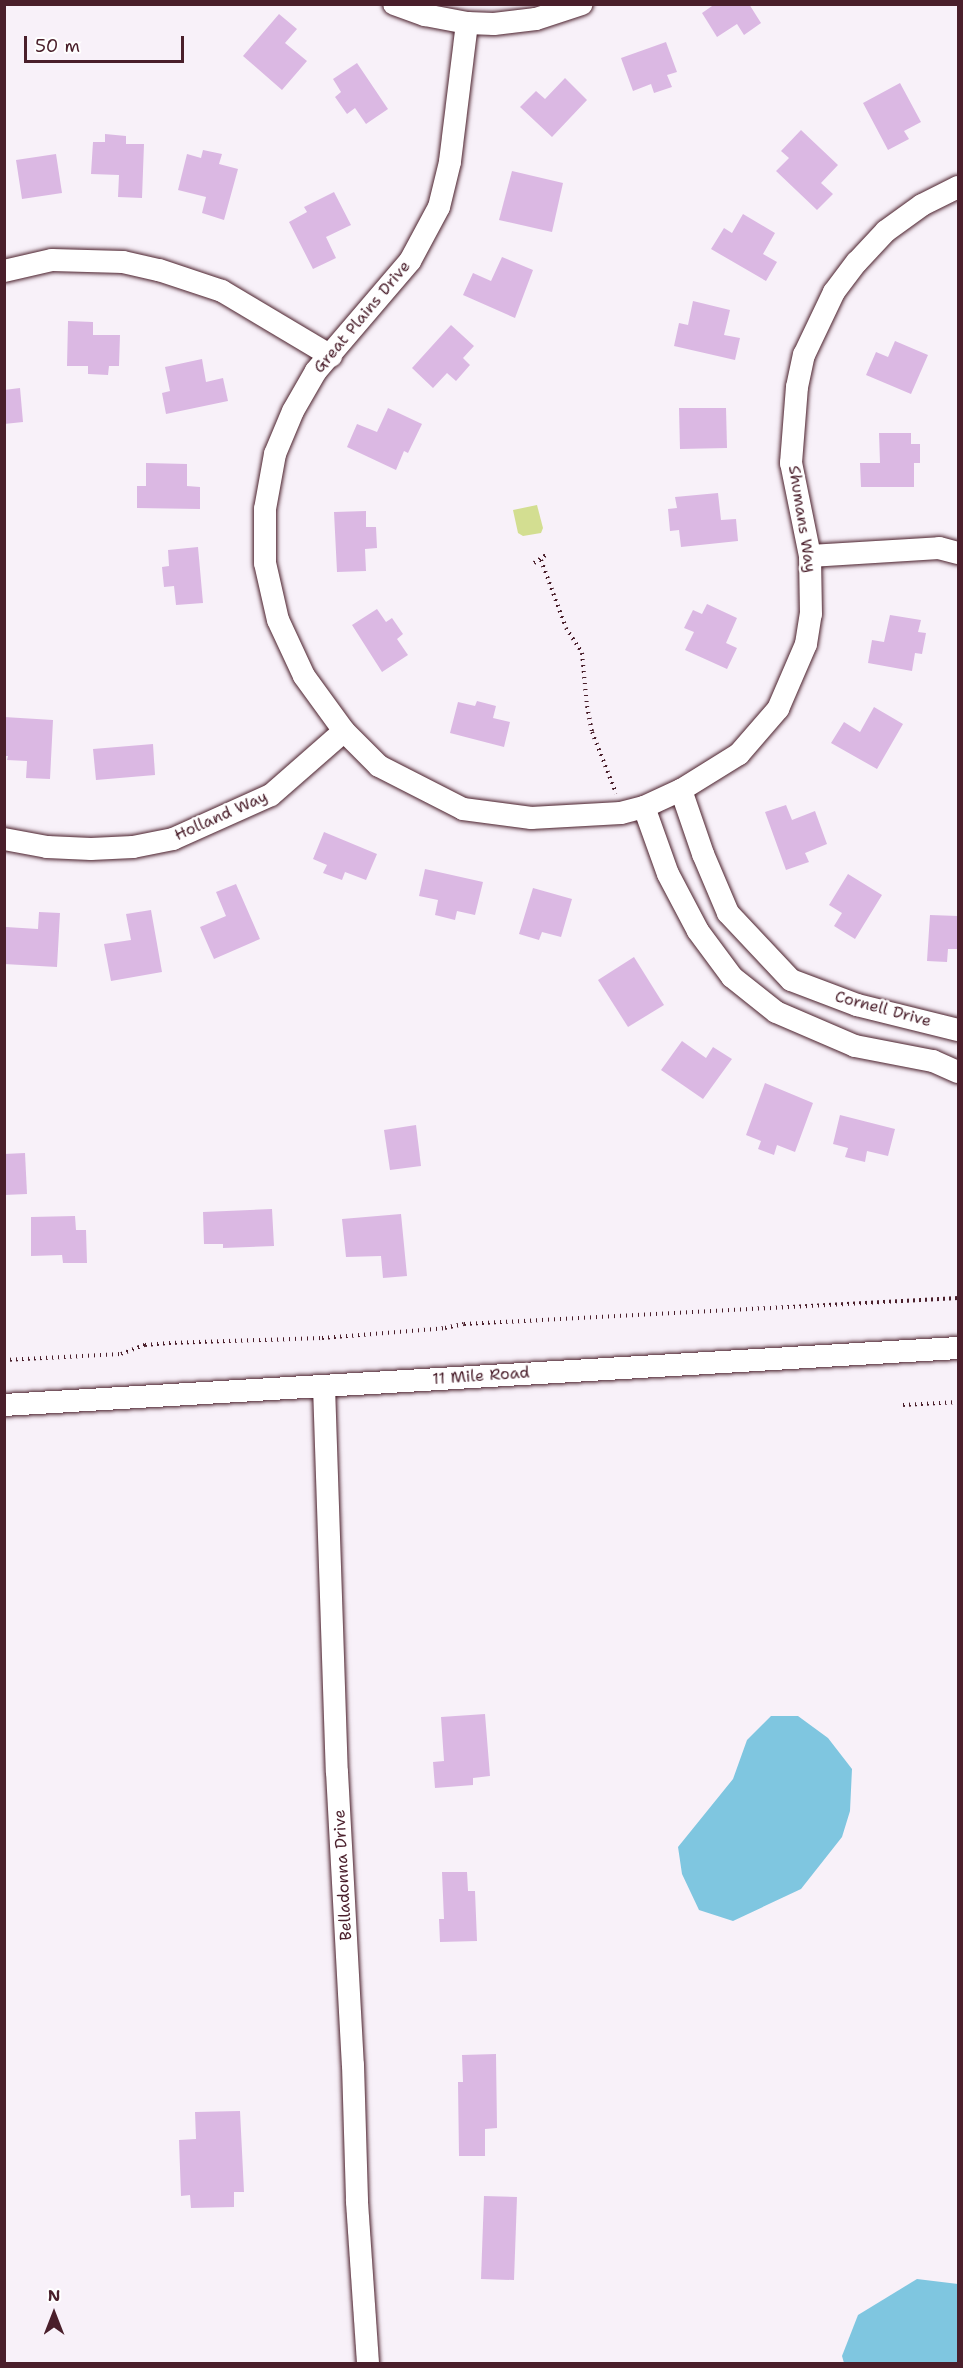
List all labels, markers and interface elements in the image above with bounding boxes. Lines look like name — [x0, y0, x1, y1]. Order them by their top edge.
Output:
scale bar — [27, 24, 188, 62]
text: 50 m — [35, 34, 80, 58]
street label: Great Plains Drive — [309, 257, 415, 377]
street label: Shumans Way — [784, 464, 820, 574]
street label: Holland Way — [172, 787, 270, 845]
street label: Cornell Drive — [833, 987, 933, 1031]
street label: 11 Mile Road — [432, 1363, 530, 1389]
street label: Belladonna Drive — [330, 1809, 356, 1941]
north arrow — [24, 2284, 84, 2344]
text: N — [48, 2285, 60, 2306]

